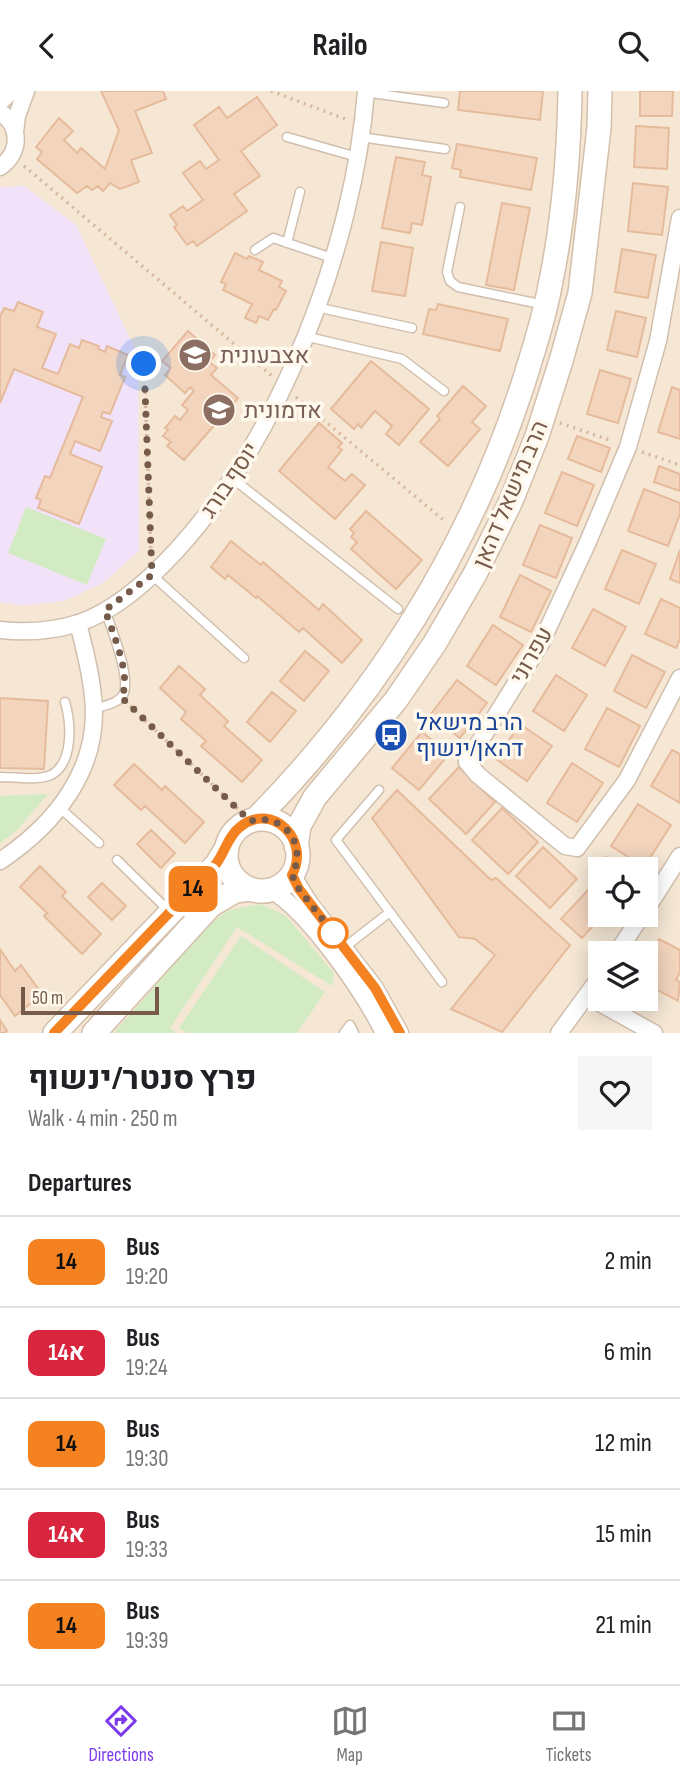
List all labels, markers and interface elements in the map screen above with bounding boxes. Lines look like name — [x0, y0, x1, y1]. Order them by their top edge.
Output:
text: Railo — [312, 26, 368, 65]
icon: back — [28, 27, 66, 65]
icon: search — [614, 27, 652, 65]
school or university icon: אצבעונית — [176, 336, 214, 374]
place label: אצבעונית — [220, 342, 309, 370]
your location — [126, 346, 161, 381]
school or university icon: אדמונית — [200, 391, 238, 429]
place label: אדמונית — [244, 397, 322, 425]
street label: הרב מישאל דהאן — [467, 416, 555, 572]
street label: יוסף בורג — [195, 438, 265, 524]
street label: עפרוני — [504, 622, 559, 689]
place label: הרב מישאל דהאן/ינשוף — [416, 709, 524, 763]
bus stop icon: הרב מישאל דהאן/ינשוף — [372, 716, 410, 754]
map controls — [588, 857, 658, 1011]
button: locate — [588, 857, 658, 927]
line badge: 14 — [162, 866, 224, 912]
text: 14 — [183, 874, 203, 903]
unlabelled marker — [318, 918, 348, 948]
button: layers — [588, 941, 658, 1011]
scale bar — [21, 984, 159, 1016]
text: 50 m — [32, 987, 63, 1010]
button: heart — [578, 1056, 652, 1130]
text: פרץ סנטר/ינשוף — [28, 1059, 257, 1099]
text: Walk · 4 min · 250 m — [28, 1105, 178, 1133]
text: Departures — [28, 1168, 132, 1199]
text: Bus — [126, 1232, 160, 1263]
text: 2 min — [604, 1246, 652, 1277]
text: 14 — [56, 1247, 77, 1276]
text: 19:20 — [126, 1263, 168, 1291]
text: Bus — [126, 1323, 160, 1354]
text: 6 min — [604, 1337, 652, 1368]
text: 14א — [48, 1338, 85, 1367]
text: 19:24 — [126, 1354, 168, 1382]
text: Bus — [126, 1414, 160, 1445]
text: 12 min — [595, 1428, 652, 1459]
text: 14 — [56, 1429, 77, 1458]
text: 19:30 — [126, 1445, 168, 1473]
text: Bus — [126, 1505, 160, 1536]
text: 15 min — [596, 1519, 652, 1550]
text: 14א — [48, 1520, 85, 1549]
text: 19:33 — [126, 1536, 168, 1564]
text: Bus — [126, 1596, 160, 1627]
text: 21 min — [595, 1610, 652, 1641]
text: 14 — [56, 1611, 77, 1640]
text: 19:39 — [126, 1627, 168, 1655]
tab: Directions — [88, 1702, 154, 1767]
tab: Map — [331, 1702, 369, 1767]
tab: Tickets — [546, 1702, 592, 1767]

